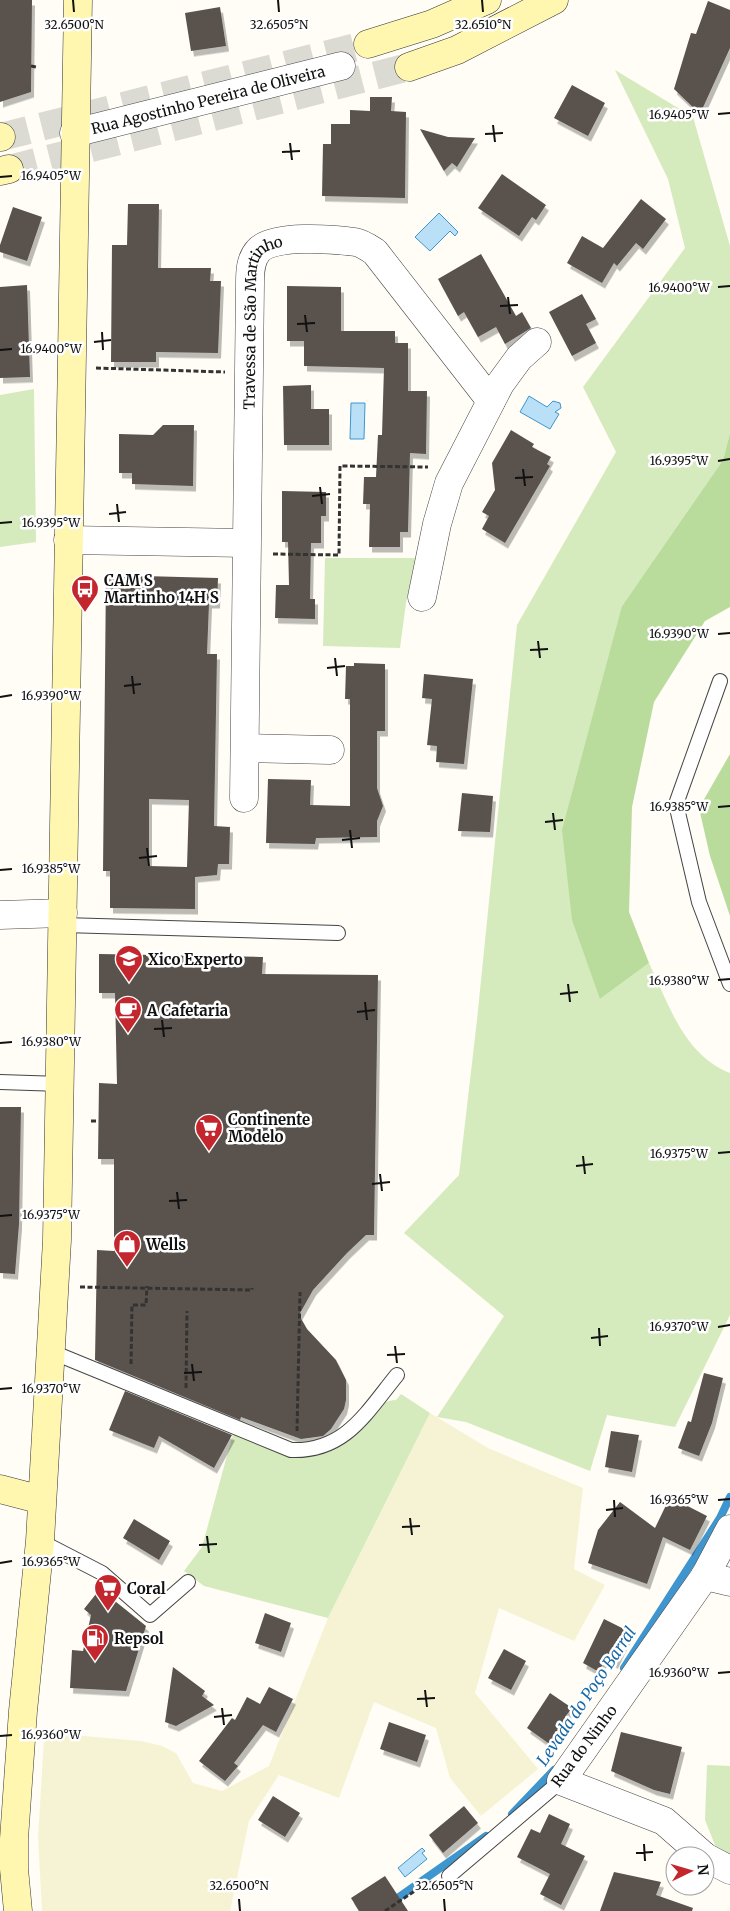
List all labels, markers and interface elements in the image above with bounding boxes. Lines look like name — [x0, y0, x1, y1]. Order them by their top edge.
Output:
text: 32.6500°N — [44, 17, 105, 32]
text: 32.6505°N — [250, 17, 309, 32]
text: 32.6510°N — [455, 17, 512, 32]
street label: Rua Agostinho Pereira de Oliveira — [89, 61, 327, 138]
text: 16.9405°W — [649, 107, 710, 122]
text: 16.9405°W — [21, 168, 82, 183]
street label: Travessa de São Martinho — [239, 231, 284, 410]
text: 16.9400°W — [648, 280, 711, 295]
text: 16.9400°W — [20, 341, 83, 356]
text: 16.9395°W — [650, 453, 709, 468]
text: 16.9395°W — [22, 515, 81, 530]
place label: CAM S Martinho 14H S — [104, 571, 219, 607]
bus stop icon: CAM S Martinho 14H S — [70, 574, 100, 613]
text: 16.9390°W — [649, 626, 710, 641]
text: 16.9390°W — [21, 688, 82, 703]
text: 16.9385°W — [650, 799, 709, 814]
text: 16.9385°W — [22, 861, 81, 876]
school or university icon: Xico Experto — [114, 944, 144, 983]
place label: Xico Experto — [148, 950, 243, 969]
text: 16.9380°W — [649, 973, 710, 988]
cafe icon: A Cafetaria — [113, 995, 143, 1034]
place label: A Cafetaria — [146, 1001, 229, 1020]
text: 16.9380°W — [21, 1034, 82, 1049]
place label: Continente Modelo — [228, 1110, 310, 1146]
supermarket icon: Continente Modelo — [194, 1113, 224, 1152]
text: 16.9375°W — [650, 1146, 709, 1161]
text: 16.9375°W — [22, 1207, 81, 1222]
shop icon: Wells — [112, 1229, 142, 1268]
place label: Wells — [145, 1235, 186, 1254]
text: 16.9370°W — [650, 1319, 709, 1334]
text: 16.9370°W — [22, 1381, 81, 1396]
text: 16.9365°W — [650, 1492, 709, 1507]
text: 16.9365°W — [22, 1554, 81, 1569]
supermarket icon: Coral — [93, 1573, 123, 1612]
place label: Coral — [127, 1579, 166, 1598]
fuel station icon: Repsol — [80, 1623, 110, 1662]
water label: Levada do Poço Barral — [532, 1623, 640, 1769]
place label: Repsol — [114, 1629, 164, 1648]
text: 16.9360°W — [649, 1665, 710, 1680]
street label: Rua do Ninho — [547, 1701, 621, 1791]
text: 16.9360°W — [21, 1727, 82, 1742]
north arrow — [665, 1846, 715, 1896]
text: N — [694, 1864, 712, 1876]
text: 32.6500°N — [209, 1878, 270, 1893]
text: 32.6505°N — [415, 1878, 474, 1893]

